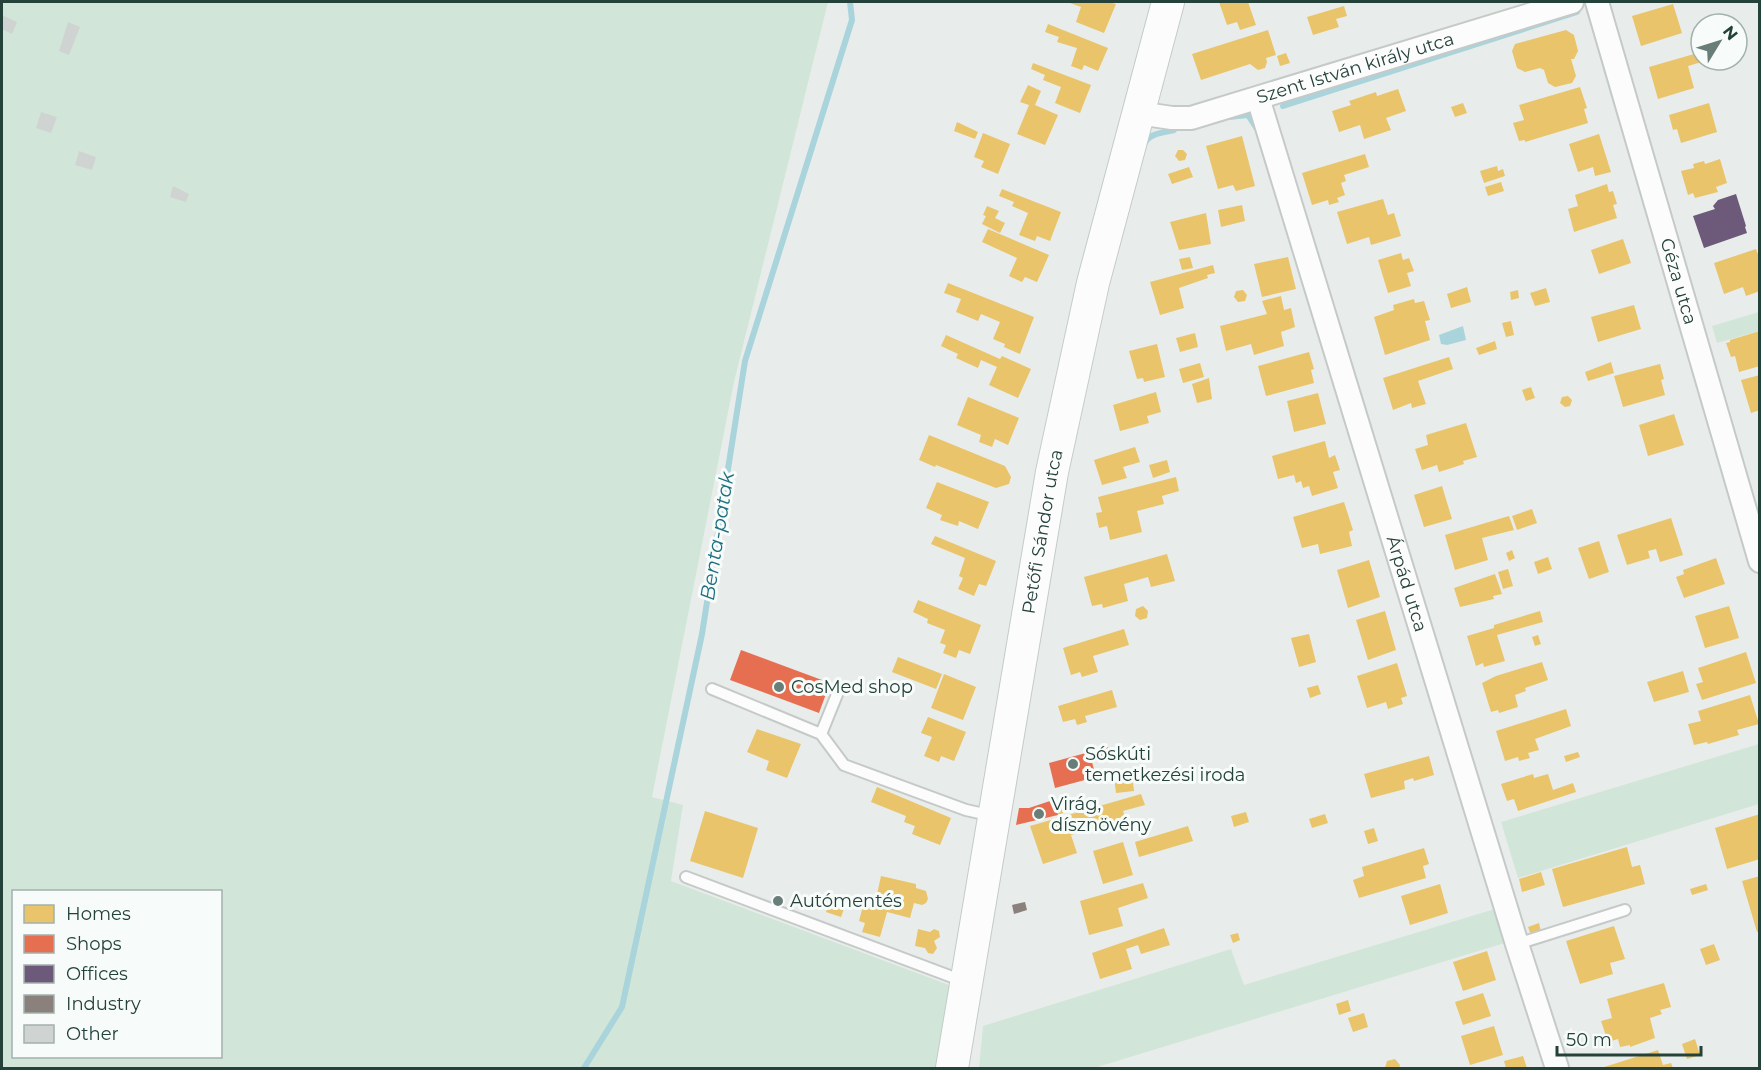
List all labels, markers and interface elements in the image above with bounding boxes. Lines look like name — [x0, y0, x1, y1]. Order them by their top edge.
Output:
north arrow — [1689, 12, 1749, 72]
text: N — [1719, 22, 1742, 44]
street label: Szent István király utca — [1254, 28, 1457, 108]
street label: Géza utca — [1655, 236, 1701, 327]
street label: Petőfi Sándor utca — [1017, 447, 1068, 616]
water label: Benta-patak — [695, 469, 739, 602]
street label: Árpád utca — [1382, 533, 1432, 635]
place label: CosMed shop — [791, 676, 913, 698]
marker: CosMed shop — [772, 680, 786, 694]
place label: Sóskúti temetkezési iroda — [1085, 743, 1245, 786]
marker: Sóskúti temetkezési iroda — [1066, 757, 1080, 771]
place label: Virág, dísznövény — [1051, 793, 1151, 836]
marker: Virág, dísznövény — [1032, 807, 1046, 821]
legend — [12, 890, 222, 1058]
place label: Autómentés — [790, 890, 902, 912]
marker: Autómentés — [771, 894, 785, 908]
text: Homes — [66, 903, 131, 925]
text: Shops — [66, 933, 122, 955]
text: Offices — [66, 963, 128, 985]
text: Industry — [66, 993, 141, 1015]
scale bar — [1557, 1019, 1701, 1057]
text: Other — [66, 1023, 119, 1045]
text: 50 m — [1566, 1029, 1612, 1051]

